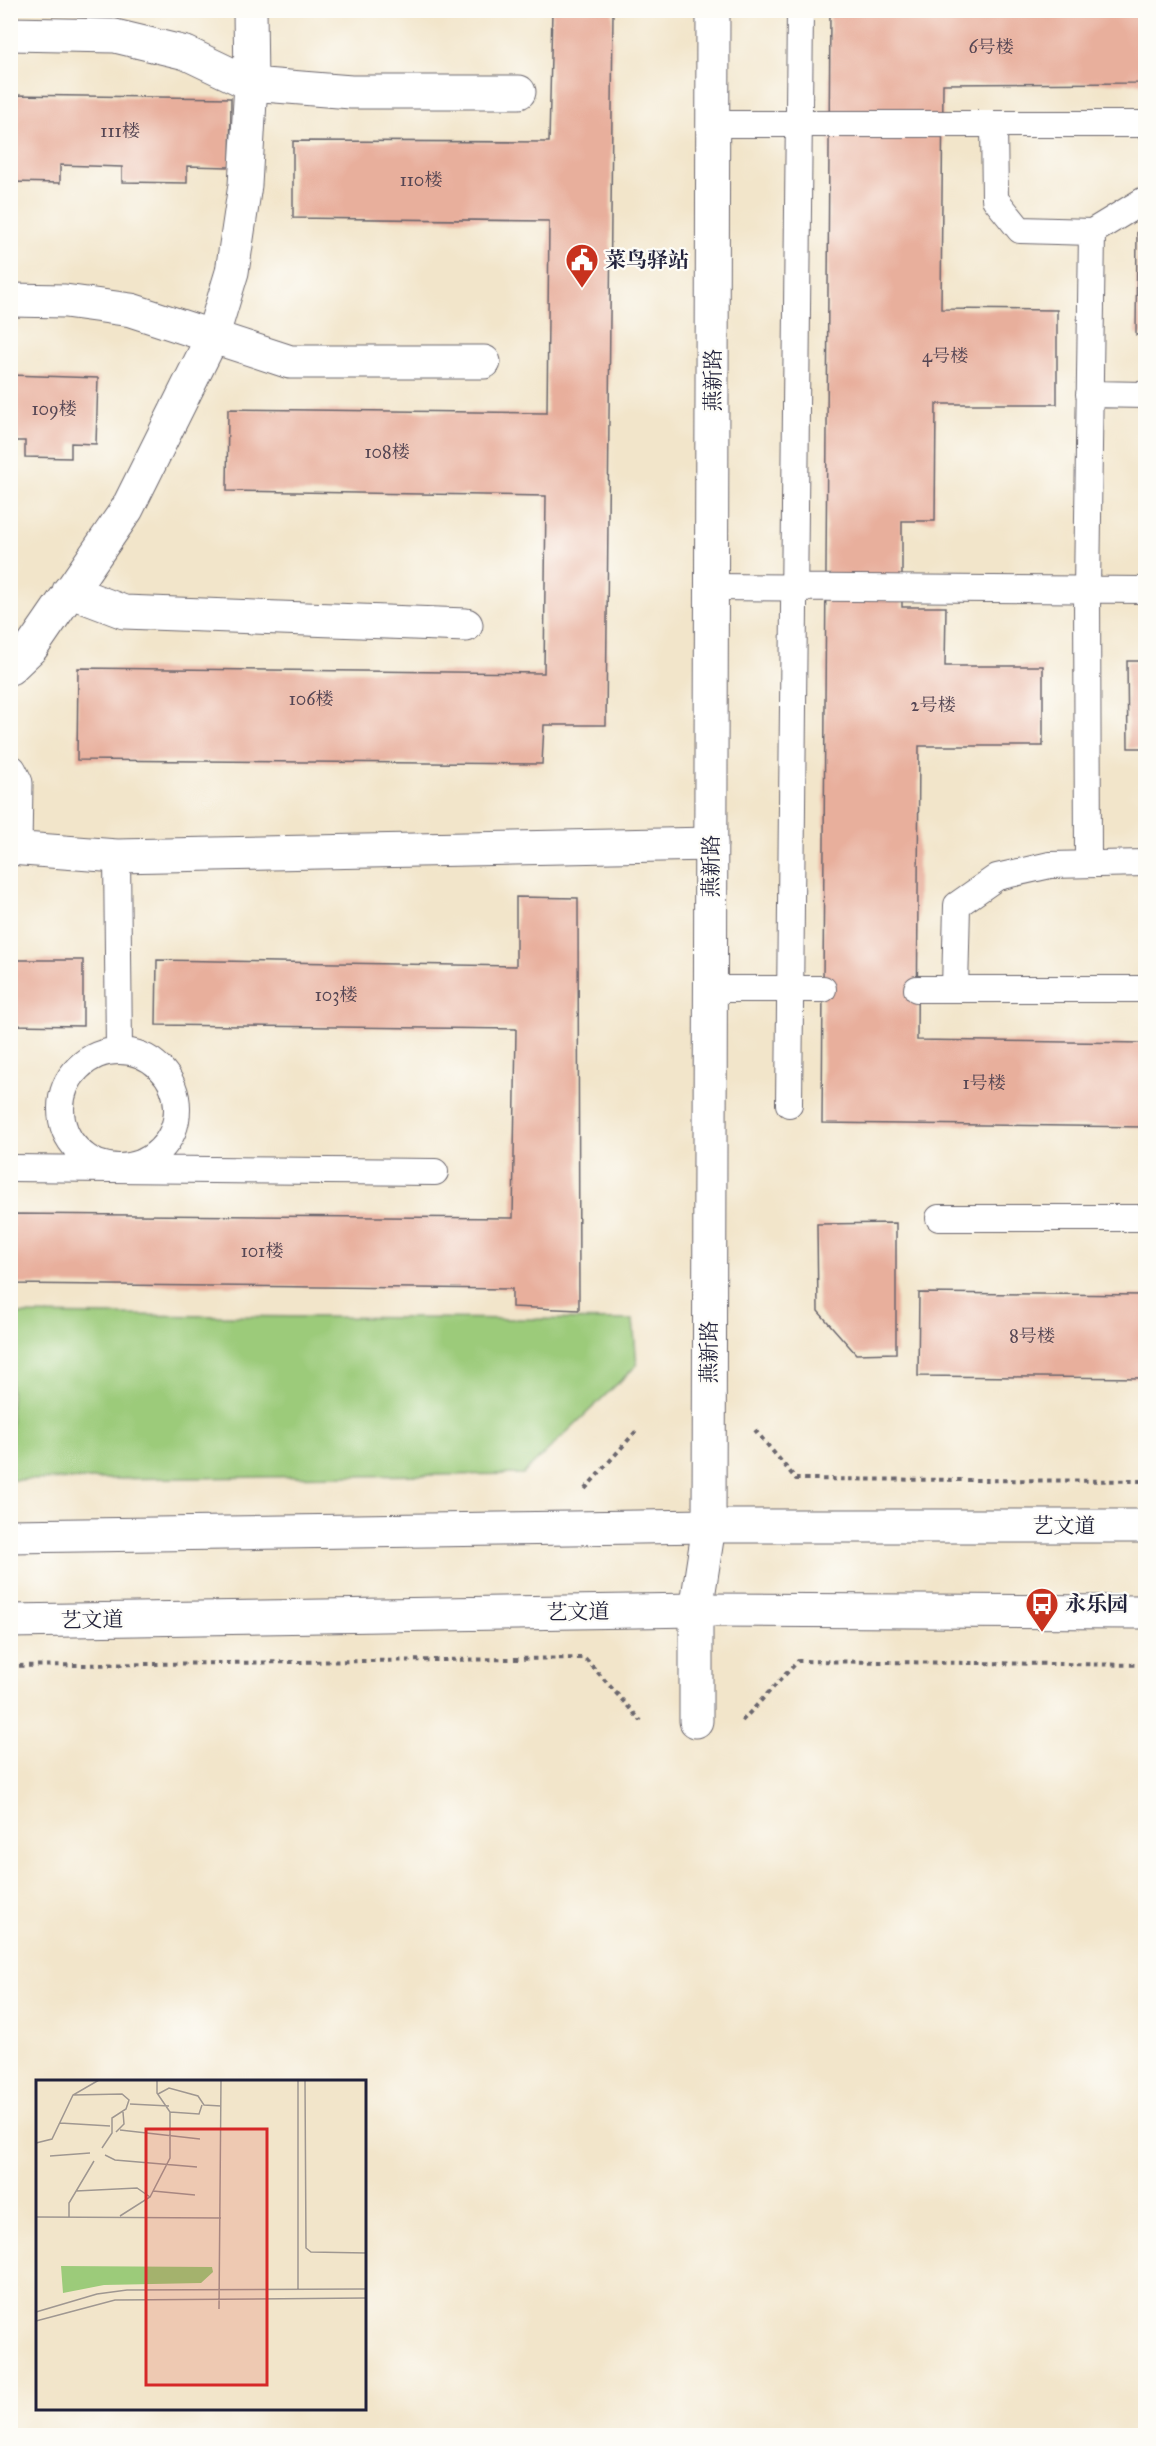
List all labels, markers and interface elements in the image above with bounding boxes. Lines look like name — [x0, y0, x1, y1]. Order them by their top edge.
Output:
house number: 6号楼 — [968, 36, 1014, 58]
house number: 111楼 — [100, 120, 140, 142]
house number: 110楼 — [400, 169, 442, 191]
public building icon: 菜鸟驿站 — [564, 242, 600, 289]
place label: 菜鸟驿站 — [605, 247, 689, 273]
house number: 4号楼 — [922, 345, 968, 367]
street label: 燕新路 — [700, 349, 726, 412]
house number: 109楼 — [31, 398, 77, 420]
house number: 108楼 — [364, 441, 410, 463]
house number: 106楼 — [289, 688, 333, 710]
house number: 2号楼 — [911, 694, 955, 716]
street label: 燕新路 — [698, 835, 724, 898]
house number: 103楼 — [315, 984, 357, 1006]
house number: 1号楼 — [962, 1072, 1006, 1094]
house number: 101楼 — [241, 1240, 283, 1262]
street label: 燕新路 — [696, 1321, 722, 1384]
house number: 8号楼 — [1009, 1325, 1055, 1347]
street label: 艺文道 — [1033, 1513, 1096, 1539]
bus stop icon: 永乐园 — [1024, 1586, 1060, 1633]
place label: 永乐园 — [1065, 1591, 1128, 1617]
street label: 艺文道 — [546, 1598, 610, 1626]
street label: 艺文道 — [60, 1606, 124, 1634]
inset map — [36, 2080, 366, 2410]

